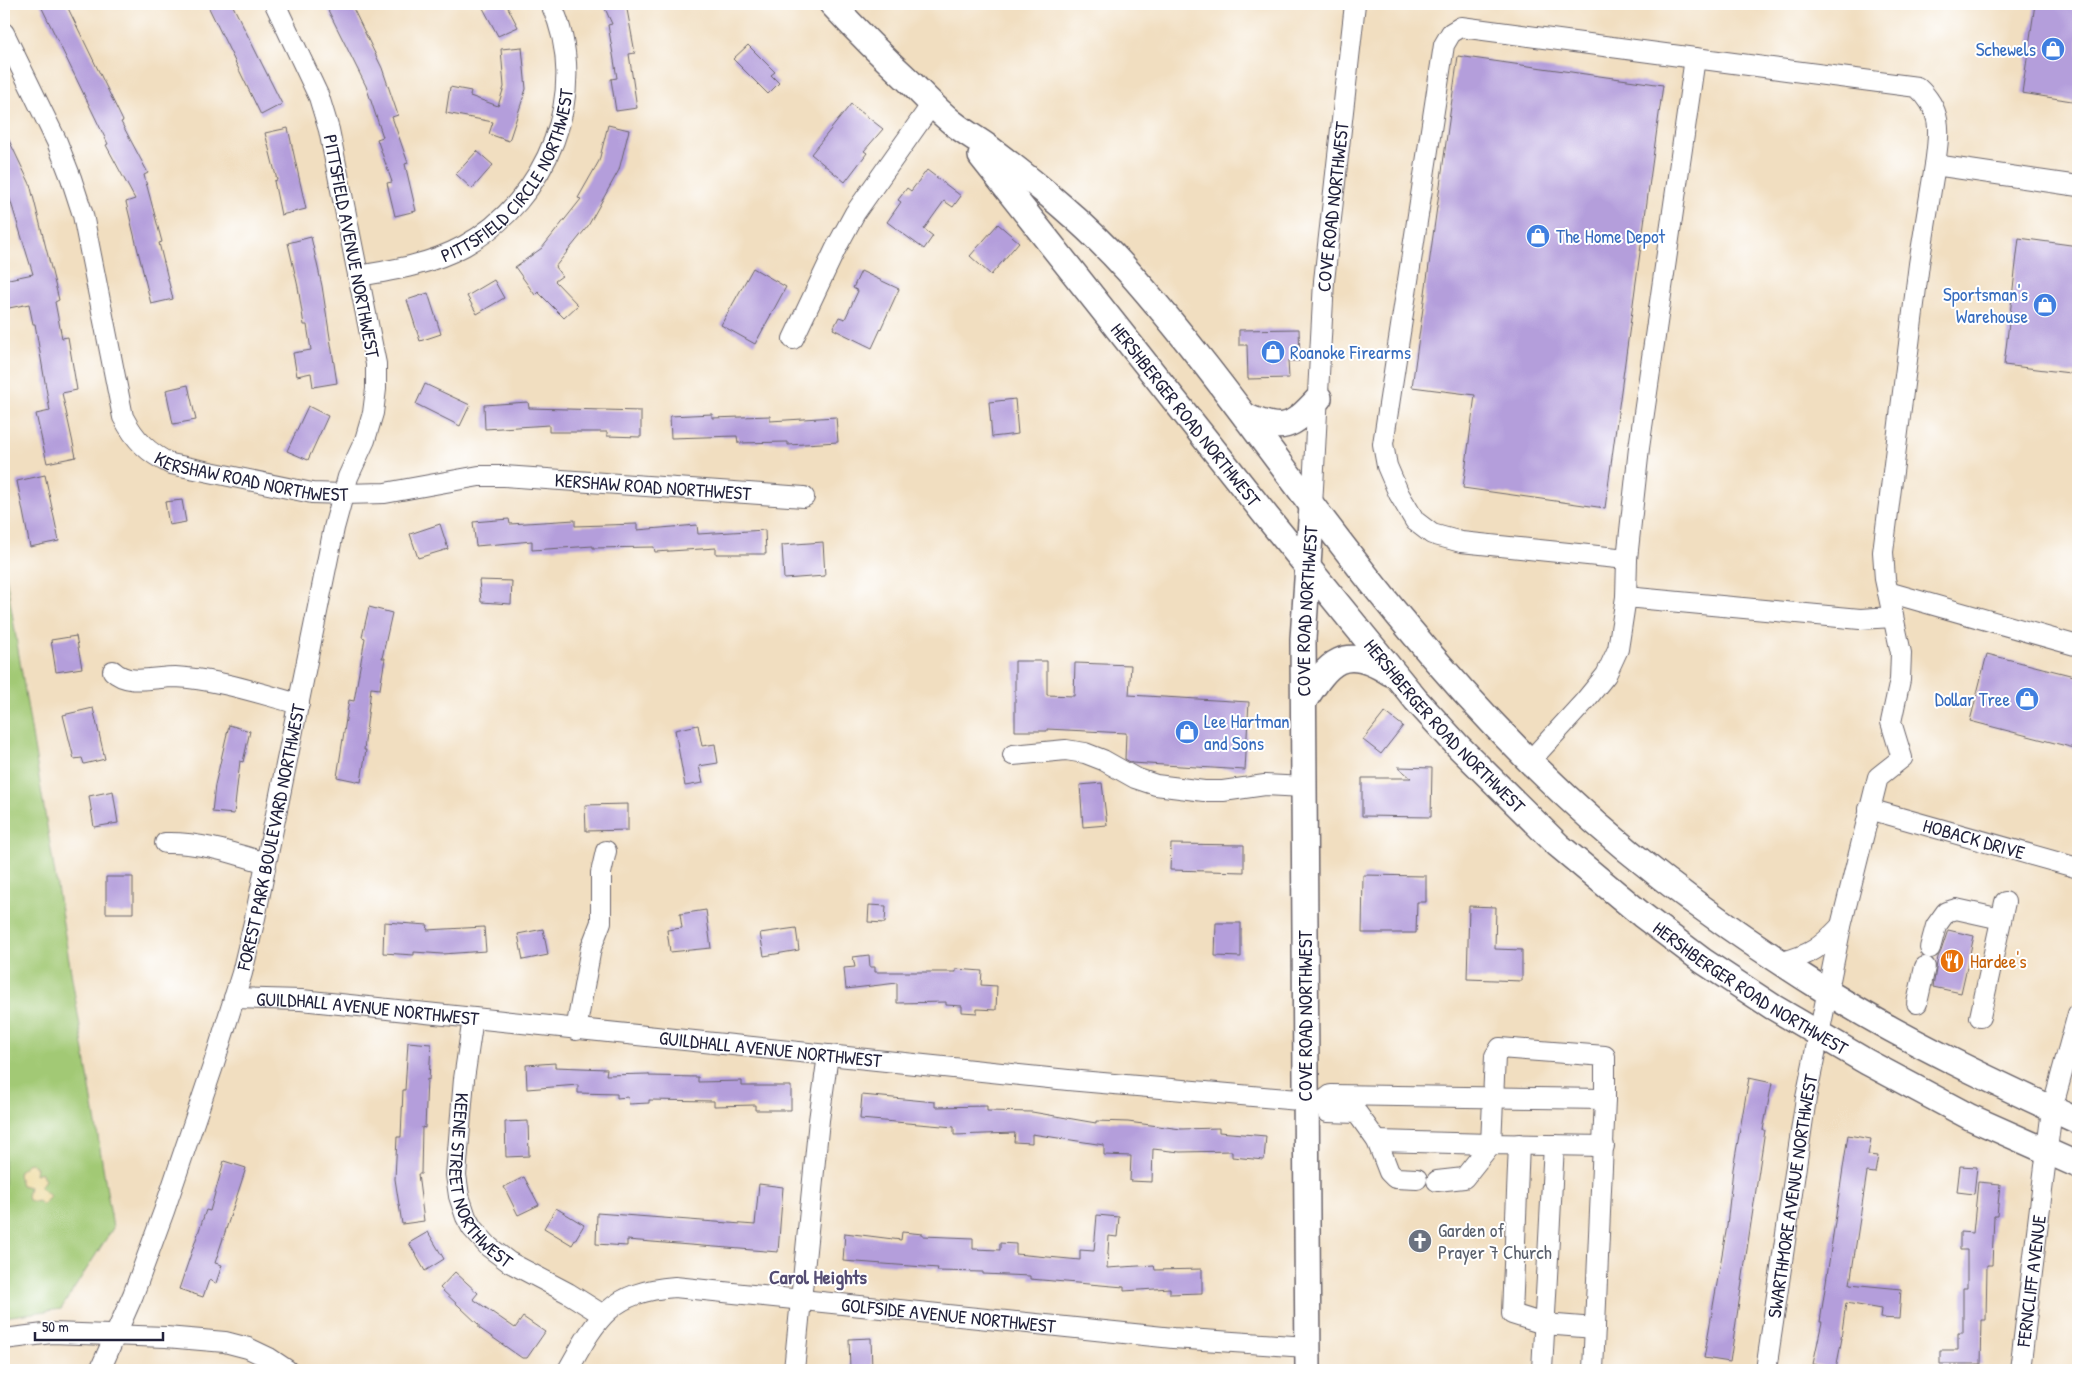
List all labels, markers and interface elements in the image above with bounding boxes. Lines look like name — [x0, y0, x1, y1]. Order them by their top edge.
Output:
place label: Schewels — [1976, 36, 2036, 62]
shop icon: Schewels — [2040, 36, 2066, 62]
street label: PITTSFIELD CIRCLE NORTHWEST — [437, 86, 579, 268]
street label: COVE ROAD NORTHWEST — [1310, 119, 1355, 293]
street label: PITTSFIELD AVENUE NORTHWEST — [318, 132, 387, 361]
shop icon: The Home Depot — [1525, 223, 1551, 249]
place label: The Home Depot — [1556, 223, 1666, 249]
place label: Sportsman's Warehouse — [1943, 281, 2028, 329]
shop icon: Sportsman's Warehouse — [2032, 292, 2058, 318]
street label: HERSHBERGER ROAD NORTHWEST — [1105, 317, 1267, 513]
shop icon: Roanoke Firearms — [1260, 339, 1286, 365]
place label: Roanoke Firearms — [1290, 339, 1411, 365]
street label: KERSHAW ROAD NORTHWEST — [150, 445, 350, 507]
street label: KERSHAW ROAD NORTHWEST — [554, 467, 753, 506]
street label: COVE ROAD NORTHWEST — [1290, 524, 1324, 697]
street label: HERSHBERGER ROAD NORTHWEST — [1358, 633, 1532, 819]
place label: Dollar Tree — [1935, 686, 2010, 712]
shop icon: Dollar Tree — [2014, 686, 2040, 712]
street label: FOREST PARK BOULEVARD NORTHWEST — [230, 701, 311, 974]
place label: Lee Hartman and Sons — [1204, 708, 1290, 756]
shop icon: Lee Hartman and Sons — [1174, 719, 1200, 745]
street label: HOBACK DRIVE — [1920, 812, 2028, 865]
street label: HERSHBERGER ROAD NORTHWEST — [1648, 915, 1854, 1062]
street label: COVE ROAD NORTHWEST — [1292, 929, 1318, 1102]
restaurant icon: Hardee's — [1939, 948, 1965, 974]
place label: Hardee's — [1970, 948, 2027, 974]
street label: GUILDHALL AVENUE NORTHWEST — [256, 986, 481, 1032]
street label: GUILDHALL AVENUE NORTHWEST — [658, 1024, 884, 1074]
street label: SWARTHMORE AVENUE NORTHWEST — [1761, 1071, 1824, 1320]
street label: KEENE STREET NORTHWEST — [443, 1092, 519, 1274]
street label: FERNCLIFF AVENUE — [2010, 1213, 2052, 1349]
place label: Garden of Prayer 7 Church — [1438, 1217, 1552, 1265]
church icon: Garden of Prayer 7 Church — [1407, 1228, 1433, 1254]
district label: Carol Heights — [769, 1263, 867, 1291]
street label: GOLFSIDE AVENUE NORTHWEST — [840, 1291, 1058, 1339]
scale bar — [35, 1309, 162, 1341]
text: 50 m — [42, 1316, 69, 1337]

